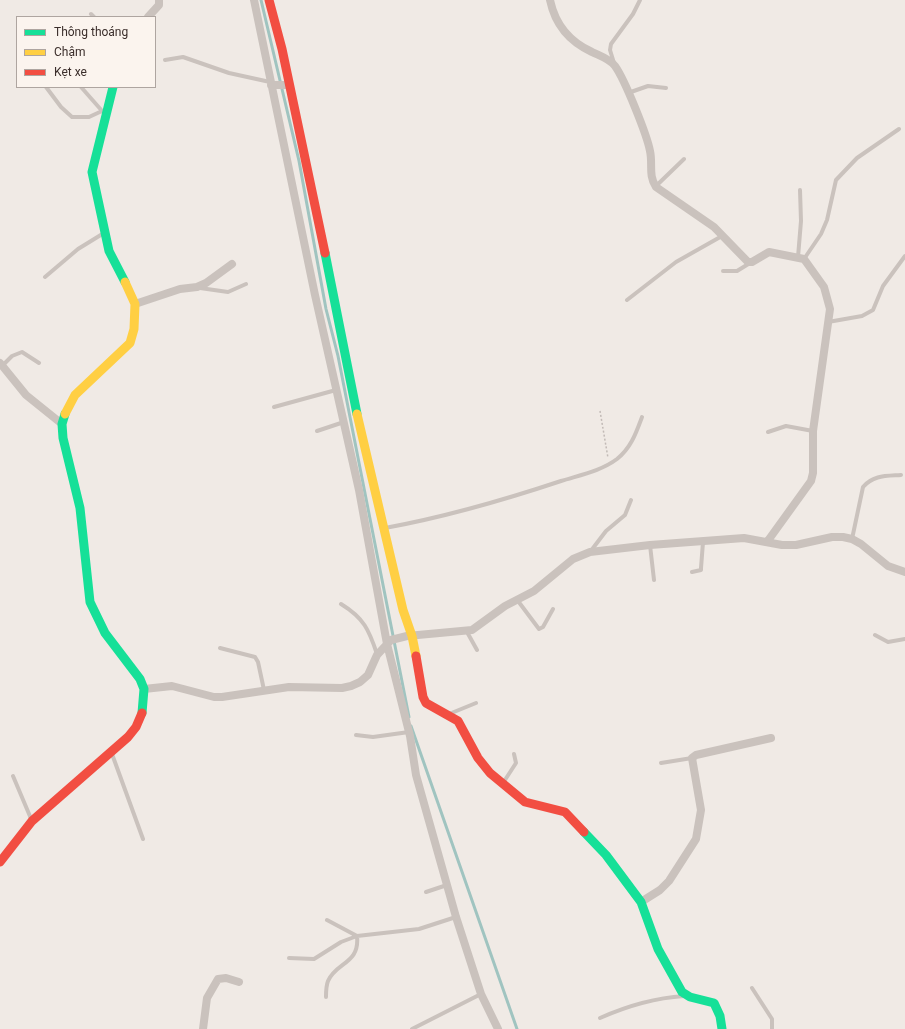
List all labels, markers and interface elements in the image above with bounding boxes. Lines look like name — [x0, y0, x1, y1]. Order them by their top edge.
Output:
legend — [16, 16, 156, 88]
text: Thông thoáng — [54, 25, 128, 39]
text: Chậm — [54, 45, 85, 59]
text: Kẹt xe — [54, 65, 87, 79]

